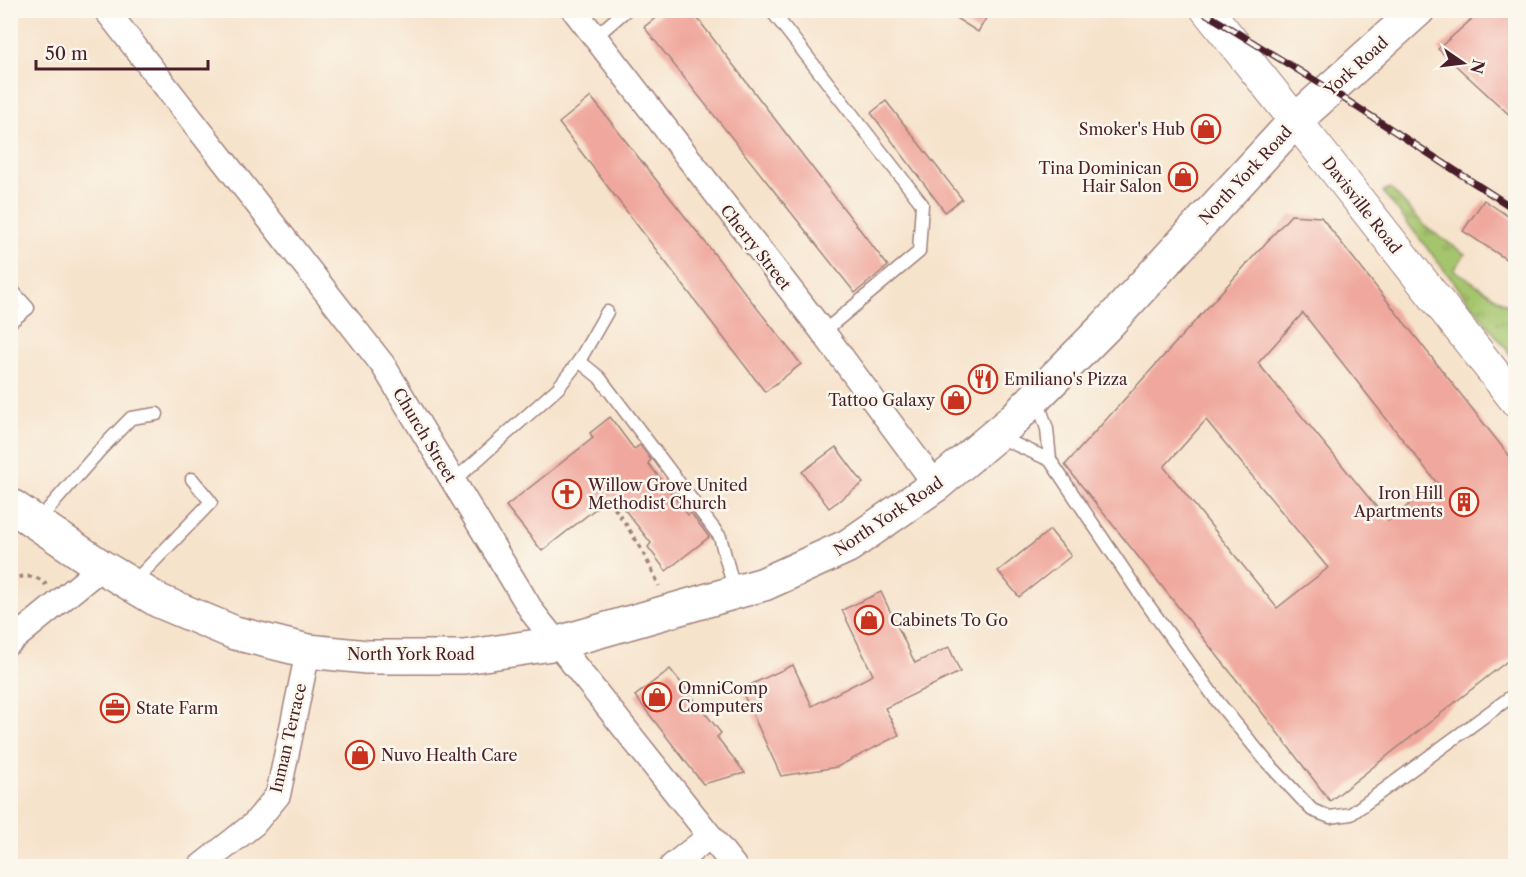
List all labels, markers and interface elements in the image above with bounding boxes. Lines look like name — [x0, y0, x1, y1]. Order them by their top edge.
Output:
street label: York Road — [1319, 32, 1392, 100]
scale bar — [36, 33, 208, 71]
north arrow — [1433, 33, 1493, 93]
text: 50 m — [45, 43, 88, 65]
text: N — [1466, 57, 1489, 76]
shop icon: Smoker's Hub — [1190, 113, 1222, 145]
place label: Smoker's Hub — [1079, 119, 1185, 139]
street label: North York Road — [1194, 121, 1296, 228]
street label: Davisville Road — [1318, 153, 1406, 258]
place label: Tina Dominican Hair Salon — [1039, 158, 1162, 196]
shop icon: Tina Dominican Hair Salon — [1167, 161, 1199, 193]
street label: Cherry Street — [716, 200, 796, 294]
restaurant icon: Emiliano's Pizza — [967, 363, 999, 395]
place label: Emiliano's Pizza — [1004, 369, 1128, 389]
street label: Church Street — [389, 384, 461, 486]
shop icon: Tattoo Galaxy — [940, 384, 972, 416]
place label: Tattoo Galaxy — [828, 390, 936, 410]
street label: North York Road — [830, 472, 947, 560]
place label: Willow Grove United Methodist Church — [587, 475, 748, 513]
church icon: Willow Grove United Methodist Church — [551, 478, 583, 510]
place label: Iron Hill Apartments — [1353, 483, 1443, 521]
building icon: Iron Hill Apartments — [1448, 486, 1480, 518]
shop icon: Cabinets To Go — [853, 604, 885, 636]
place label: Cabinets To Go — [890, 610, 1008, 630]
street label: North York Road — [347, 644, 475, 664]
place label: OmniComp Computers — [678, 678, 768, 716]
street label: Inman Terrace — [266, 681, 310, 795]
shop icon: OmniComp Computers — [641, 681, 673, 713]
office icon: State Farm — [99, 692, 131, 724]
place label: State Farm — [136, 698, 219, 718]
shop icon: Nuvo Health Care — [344, 739, 376, 771]
place label: Nuvo Health Care — [381, 745, 518, 765]

